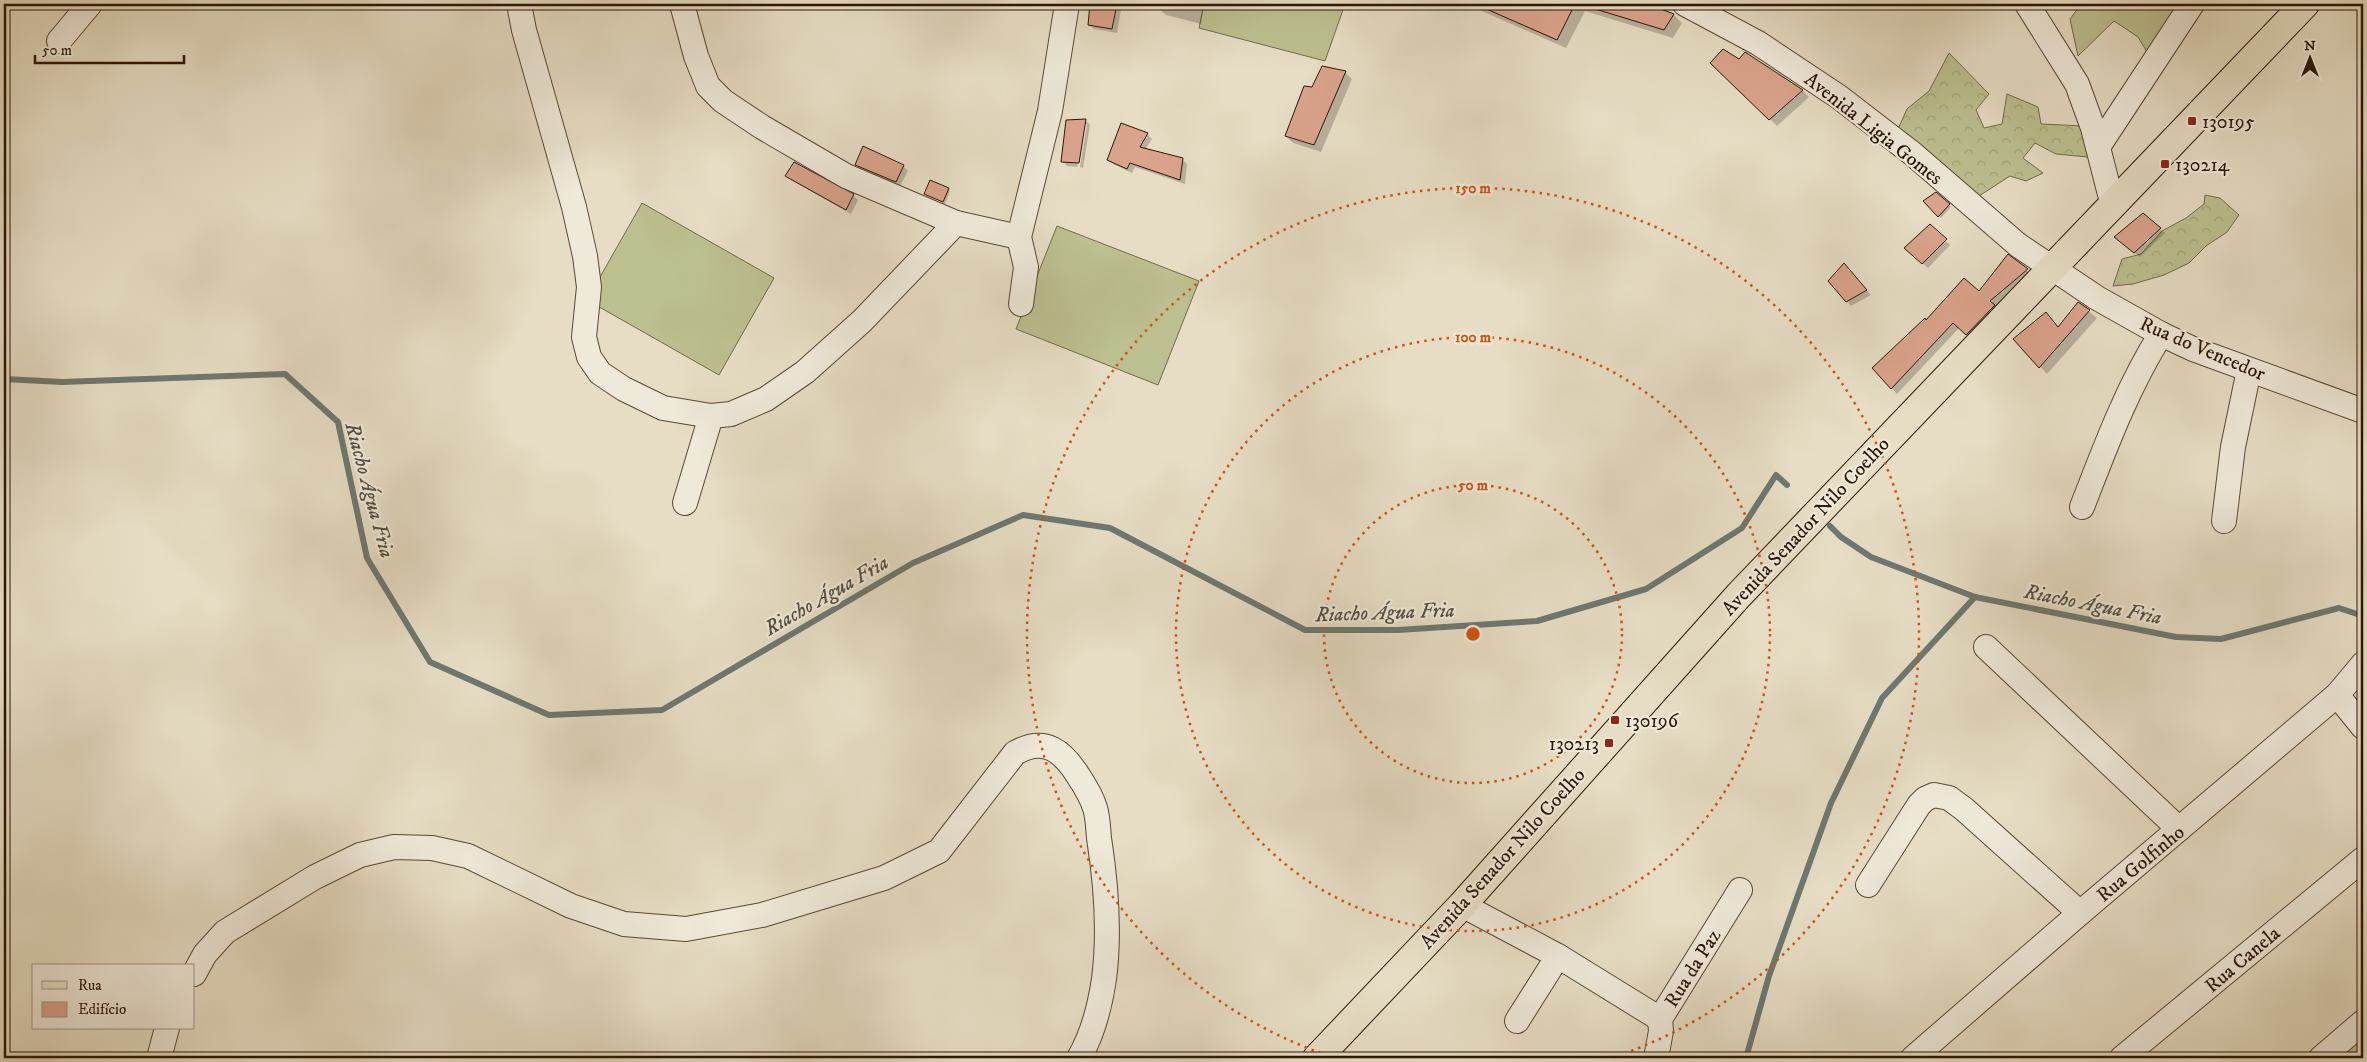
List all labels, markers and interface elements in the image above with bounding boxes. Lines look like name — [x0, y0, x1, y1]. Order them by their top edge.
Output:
scale bar — [35, 32, 184, 64]
north arrow — [2284, 32, 2334, 82]
text: N — [2304, 37, 2316, 55]
text: 50 m — [42, 41, 72, 60]
street label: Avenida Ligia Gomes — [1799, 67, 1947, 191]
place label: 130195 — [2202, 110, 2255, 135]
marker: 130195 — [2186, 115, 2198, 127]
place label: 130214 — [2175, 153, 2230, 178]
marker: 130214 — [2159, 158, 2171, 170]
text: 150 m — [1455, 179, 1491, 198]
street label: Rua do Vencedor — [2136, 312, 2269, 387]
text: 100 m — [1455, 328, 1492, 347]
water label: Riacho Água Fria — [338, 419, 400, 561]
street label: Avenida Senador Nilo Coelho — [1717, 432, 1895, 622]
text: 50 m — [1457, 476, 1489, 495]
water label: Riacho Água Fria — [759, 550, 893, 642]
water label: Riacho Água Fria — [2021, 579, 2164, 631]
water label: Riacho Água Fria — [1314, 598, 1455, 628]
centre of rings — [1464, 625, 1482, 643]
place label: 130196 — [1625, 709, 1679, 734]
marker: 130196 — [1609, 714, 1621, 726]
place label: 130213 — [1549, 732, 1599, 757]
marker: 130213 — [1603, 737, 1615, 749]
street label: Avenida Senador Nilo Coelho — [1415, 763, 1591, 955]
street label: Rua Golfinho — [2092, 820, 2190, 908]
street label: Rua Canela — [2200, 921, 2286, 999]
street label: Rua da Paz — [1660, 925, 1727, 1012]
legend — [32, 964, 195, 1030]
text: Rua — [78, 976, 102, 995]
text: Edifício — [78, 1000, 126, 1019]

